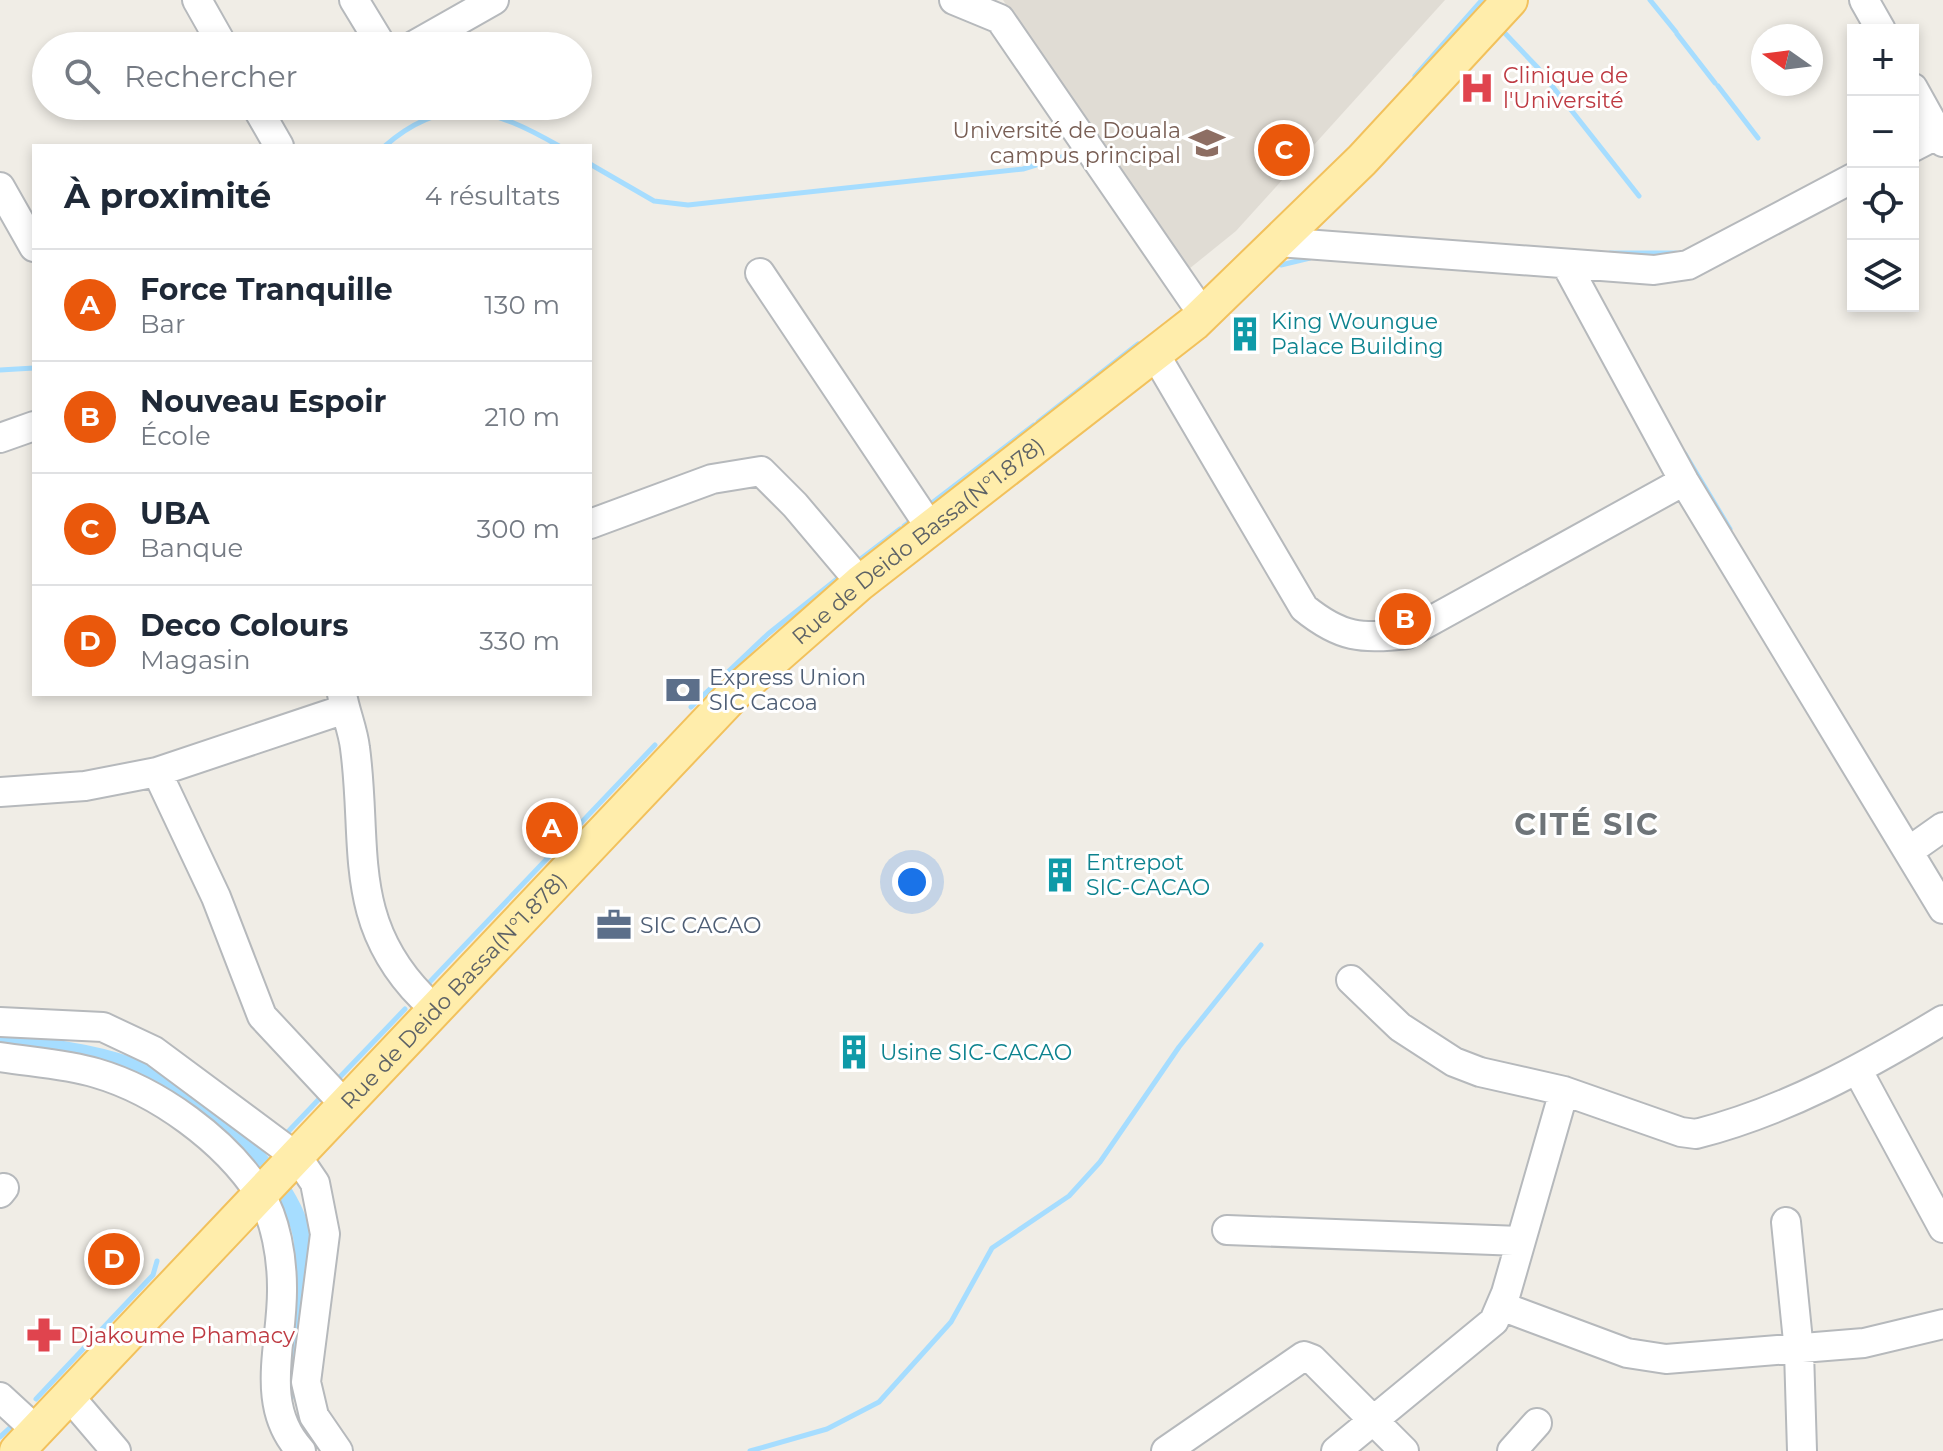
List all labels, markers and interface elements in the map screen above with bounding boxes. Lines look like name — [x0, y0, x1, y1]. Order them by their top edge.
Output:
north arrow — [1751, 24, 1823, 96]
map controls — [1847, 24, 1919, 312]
button: + — [1847, 24, 1919, 96]
search box — [32, 32, 592, 120]
icon: search — [60, 54, 104, 98]
text: Rechercher — [124, 58, 298, 95]
place label: Clinique de l'Université — [1503, 62, 1628, 114]
hospital icon: Clinique de l'Université — [1458, 69, 1496, 107]
button: − — [1847, 96, 1919, 168]
place label: Université de Douala campus principal — [953, 117, 1181, 169]
pin: C — [1258, 120, 1310, 180]
school or university icon: Université de Douala campus principal — [1188, 124, 1226, 162]
button: locate — [1847, 168, 1919, 240]
text: À proximité — [64, 175, 271, 217]
text: 4 résultats — [425, 180, 560, 212]
button: layers — [1847, 240, 1919, 312]
text: Force Tranquille — [140, 271, 393, 308]
text: A — [80, 289, 100, 321]
text: 130 m — [484, 289, 560, 321]
text: Bar — [140, 308, 185, 340]
place label: King Woungue Palace Building — [1271, 308, 1444, 360]
building icon: King Woungue Palace Building — [1226, 315, 1264, 353]
text: Nouveau Espoir — [140, 383, 386, 420]
text: B — [80, 401, 100, 433]
text: 210 m — [484, 401, 560, 433]
text: École — [140, 420, 211, 452]
street label: Rue de Deido Bassa(N°1.878) — [786, 432, 1049, 650]
text: UBA — [140, 495, 210, 532]
text: C — [81, 513, 99, 545]
text: 300 m — [477, 513, 560, 545]
text: Banque — [140, 532, 243, 564]
pin: B — [1379, 589, 1431, 649]
text: Deco Colours — [140, 607, 348, 644]
text: D — [79, 625, 101, 657]
text: 330 m — [479, 625, 560, 657]
text: Magasin — [140, 644, 251, 676]
place label: Express Union SIC Cacoa — [709, 664, 866, 716]
bank icon: Express Union SIC Cacoa — [664, 671, 702, 709]
pin: A — [526, 798, 578, 858]
district label: CITÉ SIC — [1514, 806, 1660, 843]
place label: Entrepot SIC-CACAO — [1086, 849, 1210, 901]
building icon: Entrepot SIC-CACAO — [1041, 856, 1079, 894]
your location — [892, 862, 932, 902]
street label: Rue de Deido Bassa(N°1.878) — [335, 867, 571, 1115]
office icon: SIC CACAO — [595, 906, 633, 944]
place label: SIC CACAO — [640, 912, 762, 939]
building icon: Usine SIC-CACAO — [835, 1033, 873, 1071]
place label: Usine SIC-CACAO — [880, 1039, 1072, 1066]
pin: D — [88, 1229, 140, 1289]
pharmacy icon: Djakoume Phamacy — [25, 1316, 63, 1354]
place label: Djakoume Phamacy — [70, 1322, 295, 1349]

